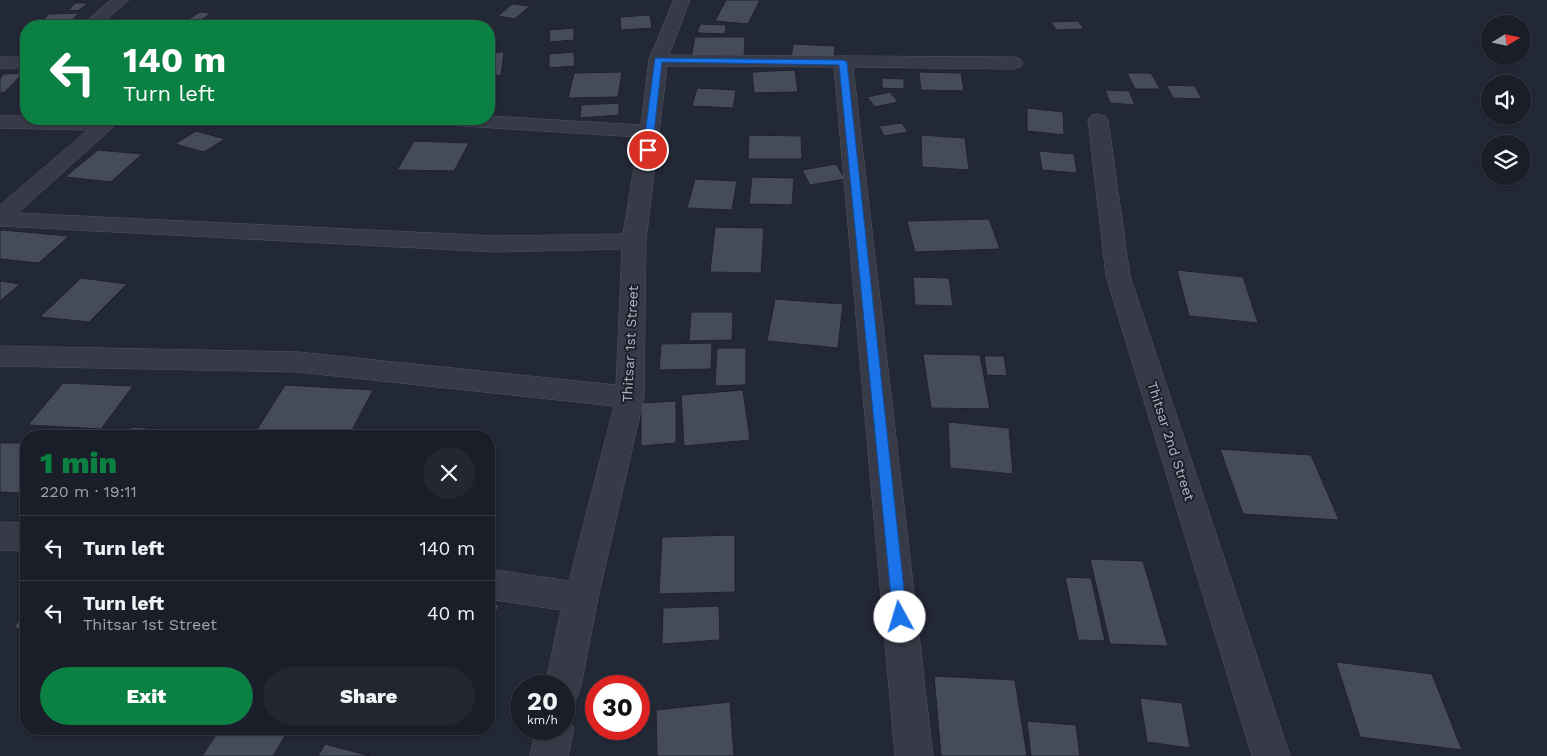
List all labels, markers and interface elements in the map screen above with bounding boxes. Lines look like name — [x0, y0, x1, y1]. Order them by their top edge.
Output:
north arrow — [1481, 15, 1531, 65]
map controls — [1481, 15, 1531, 185]
text: 140 m — [123, 39, 226, 81]
icon: left — [40, 40, 105, 105]
button: sound — [1481, 75, 1531, 125]
text: Turn left — [123, 81, 215, 106]
pin — [627, 129, 669, 171]
button: layers — [1481, 135, 1531, 185]
icon: arrive — [634, 136, 662, 164]
street label: Thitsar 1st Street — [619, 285, 641, 403]
street label: Thitsar 2nd Street — [1144, 379, 1198, 503]
text: 1 min — [40, 445, 117, 480]
button: close — [423, 447, 475, 499]
text: 220 m · 19:11 — [40, 482, 137, 501]
icon: left — [40, 534, 68, 562]
text: Turn left — [83, 537, 164, 560]
text: 140 m — [420, 537, 475, 560]
position arrow — [873, 590, 925, 642]
text: Turn left — [83, 592, 164, 615]
icon: left — [40, 599, 68, 627]
text: 40 m — [427, 602, 475, 625]
text: Thitsar 1st Street — [83, 615, 217, 634]
button: Exit — [40, 667, 253, 725]
button: Share — [263, 667, 475, 725]
speed limit sign: 30 — [585, 675, 650, 740]
text: 20 — [527, 687, 558, 716]
text: km/h — [527, 713, 558, 727]

